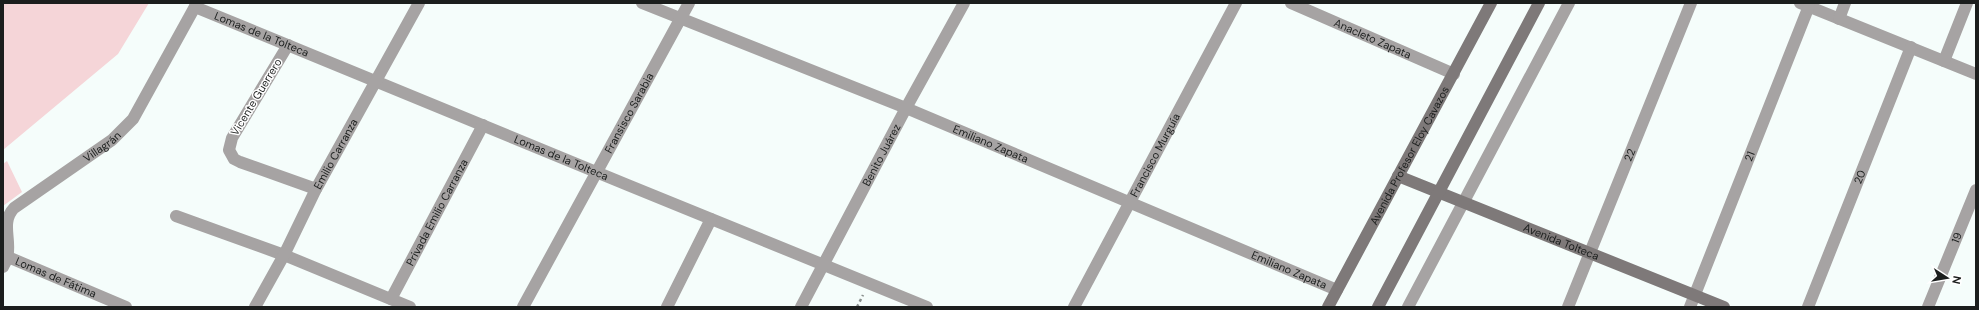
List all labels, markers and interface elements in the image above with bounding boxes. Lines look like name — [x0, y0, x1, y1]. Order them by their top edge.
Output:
street label: Lomas de la Tolteca — [212, 9, 311, 60]
street label: Anacleto Zapata — [1332, 16, 1413, 62]
street label: Vicente Guerrero — [227, 56, 285, 138]
street label: Fransisco Sarabia — [601, 70, 657, 156]
street label: Avenida Profesor Eloy Cavazos — [1366, 84, 1452, 227]
street label: Francisco Murguía — [1127, 111, 1183, 200]
street label: Emilio Carranza — [310, 116, 361, 192]
street label: Benito Juárez — [859, 121, 903, 188]
street label: Emiliano Zapata — [951, 122, 1030, 166]
street label: Villagrán — [80, 128, 124, 165]
street label: Lomas de la Tolteca — [512, 132, 611, 183]
street label: 22 — [1621, 146, 1638, 163]
street label: 21 — [1741, 149, 1758, 163]
street label: Privada Emilio Carranza — [403, 156, 471, 268]
street label: 20 — [1851, 168, 1869, 186]
street label: Avenida Tolteca — [1521, 220, 1601, 263]
street label: 19 — [1948, 230, 1965, 245]
street label: Emiliano Zapata — [1249, 248, 1329, 292]
street label: Lomas de Fátima — [13, 254, 98, 301]
north arrow — [1927, 258, 1967, 298]
text: N — [1949, 275, 1964, 285]

